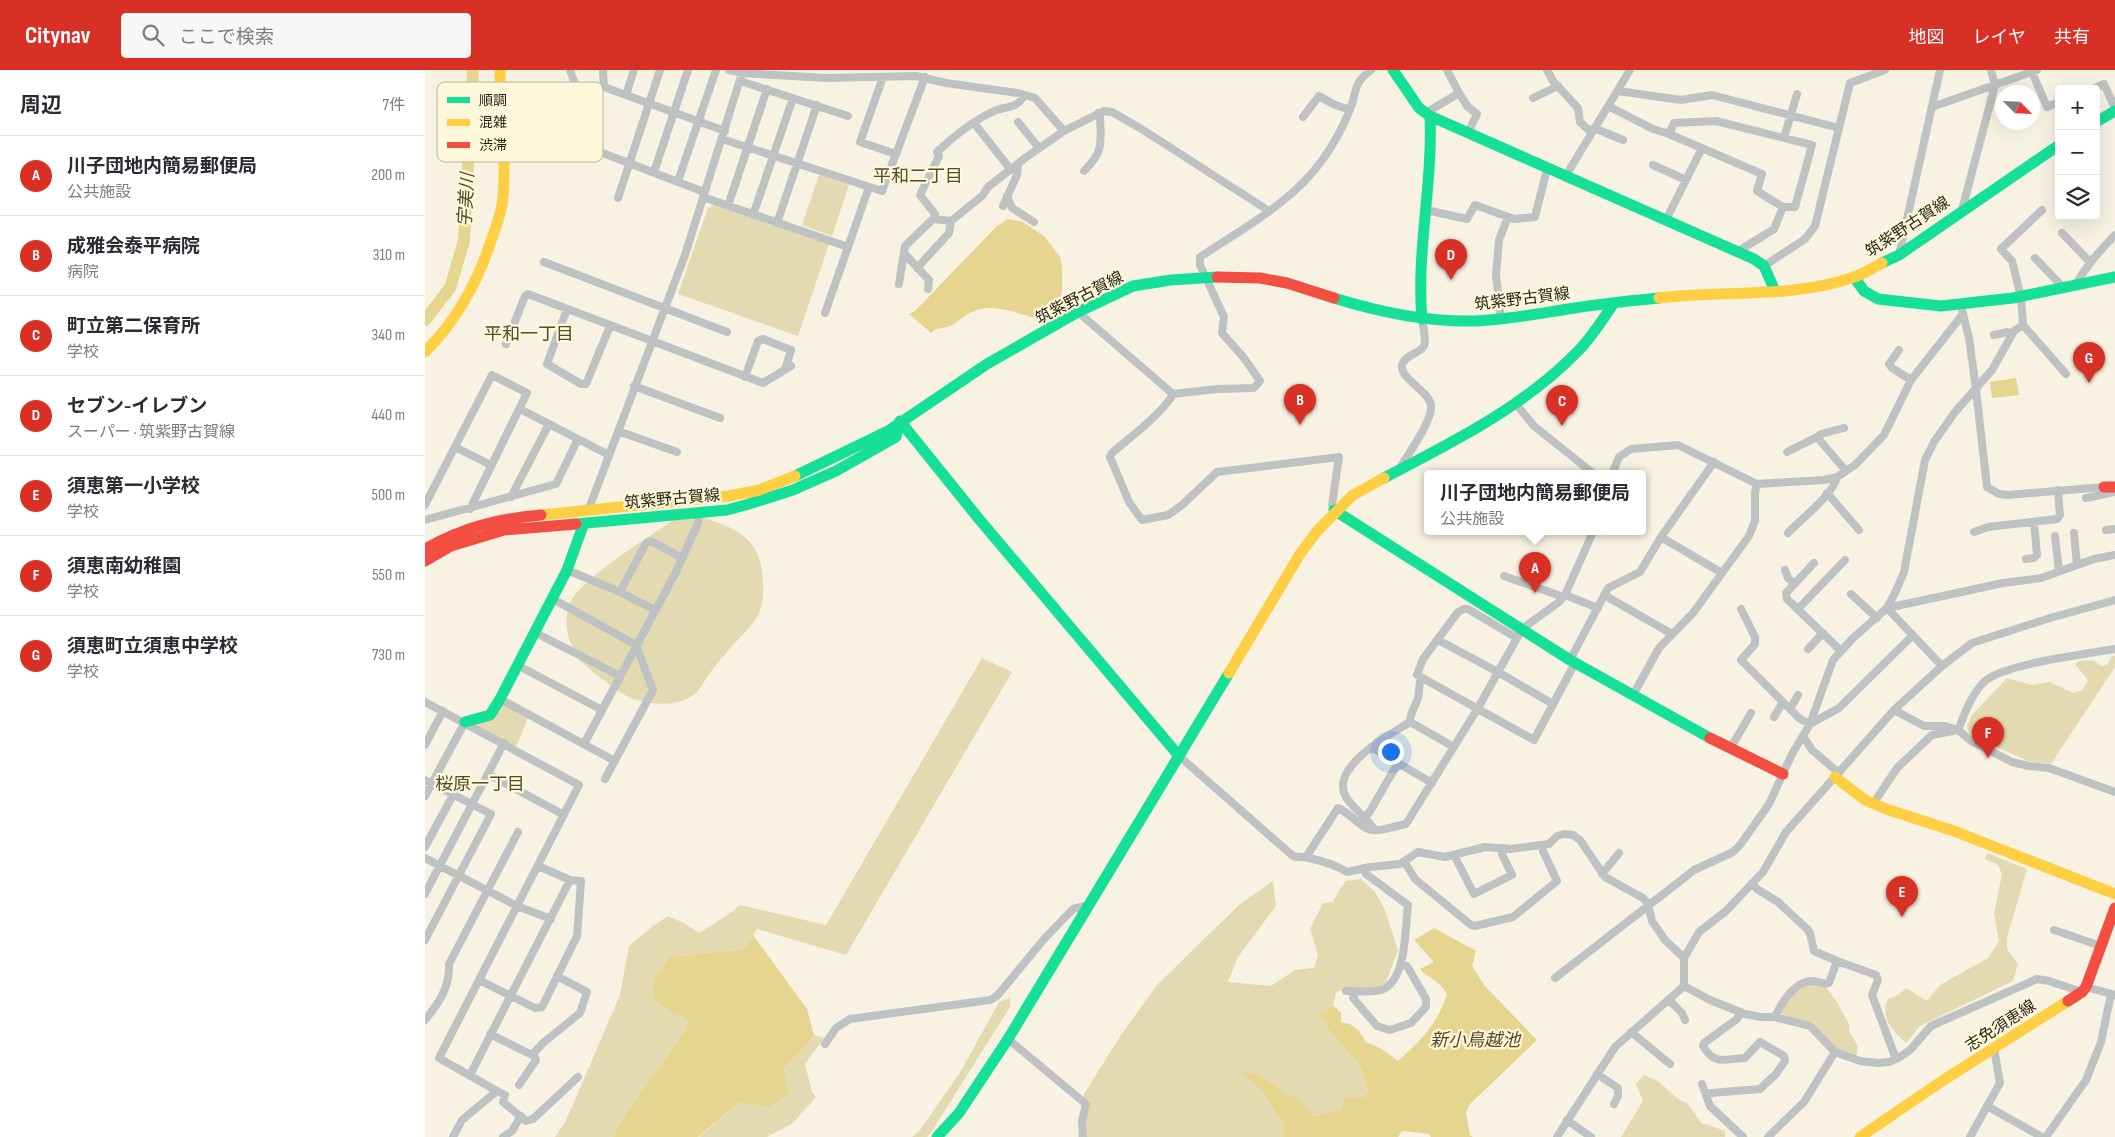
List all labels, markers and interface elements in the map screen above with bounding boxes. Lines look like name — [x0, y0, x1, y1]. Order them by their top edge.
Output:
search box — [121, 13, 471, 58]
text: Citynav — [25, 21, 91, 50]
icon: search — [139, 21, 167, 49]
text: ここで検索 — [179, 26, 274, 49]
text: 地図 — [1909, 27, 1945, 48]
text: レイヤ — [1973, 27, 2026, 48]
text: 共有 — [2054, 27, 2090, 48]
legend — [437, 82, 603, 162]
north arrow — [1995, 85, 2040, 130]
map controls — [2055, 85, 2100, 220]
button: + — [2055, 85, 2100, 130]
text: 順調 — [479, 92, 507, 109]
text: 周辺 — [20, 93, 62, 118]
text: 7件 — [383, 96, 405, 115]
text: 混雑 — [479, 114, 507, 131]
button: − — [2055, 130, 2100, 175]
text: 渋滞 — [479, 137, 507, 154]
text: 川子団地内簡易郵便局 — [67, 155, 257, 178]
text: A — [32, 166, 40, 185]
text: 200 m — [371, 166, 405, 185]
district label: 平和二丁目 — [873, 166, 963, 187]
water label: 宇美川 — [455, 171, 479, 228]
button: layers — [2055, 175, 2100, 220]
text: 公共施設 — [67, 183, 131, 202]
street label: 筑紫野古賀線 — [1862, 193, 1953, 261]
text: 成雅会泰平病院 — [67, 235, 200, 258]
pin: D — [1435, 239, 1467, 280]
text: B — [32, 246, 40, 265]
text: 310 m — [373, 246, 405, 265]
text: 病院 — [67, 263, 99, 282]
street label: 筑紫野古賀線 — [1033, 268, 1127, 329]
street label: 筑紫野古賀線 — [1473, 284, 1571, 315]
text: 町立第二保育所 — [67, 315, 200, 338]
district label: 平和一丁目 — [484, 324, 574, 345]
text: C — [32, 326, 40, 345]
text: 340 m — [372, 326, 405, 345]
pin: G — [2073, 342, 2105, 383]
text: 学校 — [67, 343, 99, 362]
pin: B — [1284, 384, 1316, 425]
pin: C — [1546, 385, 1578, 426]
text: セブン-イレブン — [67, 395, 207, 418]
text: D — [32, 406, 40, 425]
text: 440 m — [372, 406, 405, 425]
text: スーパー · 筑紫野古賀線 — [67, 423, 235, 442]
popup — [1424, 470, 1646, 535]
text: 須恵第一小学校 — [67, 475, 200, 498]
text: 川子団地内簡易郵便局 — [1440, 482, 1630, 505]
text: E — [33, 486, 39, 505]
text: 500 m — [371, 486, 405, 505]
street label: 筑紫野古賀線 — [623, 486, 721, 513]
text: 学校 — [67, 503, 99, 522]
text: 公共施設 — [1440, 510, 1504, 529]
pin: A — [1519, 552, 1551, 593]
text: 須恵南幼稚園 — [67, 555, 181, 578]
text: F — [33, 566, 39, 585]
text: 550 m — [372, 566, 405, 585]
text: 学校 — [67, 583, 99, 602]
text: 須恵町立須恵中学校 — [67, 635, 238, 658]
text: G — [32, 646, 40, 665]
text: 730 m — [372, 646, 405, 665]
text: 学校 — [67, 663, 99, 682]
pin: F — [1972, 717, 2004, 758]
your location — [1378, 739, 1404, 765]
district label: 桜原一丁目 — [435, 774, 525, 795]
pin: E — [1886, 876, 1918, 917]
street label: 志免須恵線 — [1962, 997, 2040, 1056]
water label: 新小鳥越池 — [1430, 1030, 1522, 1051]

